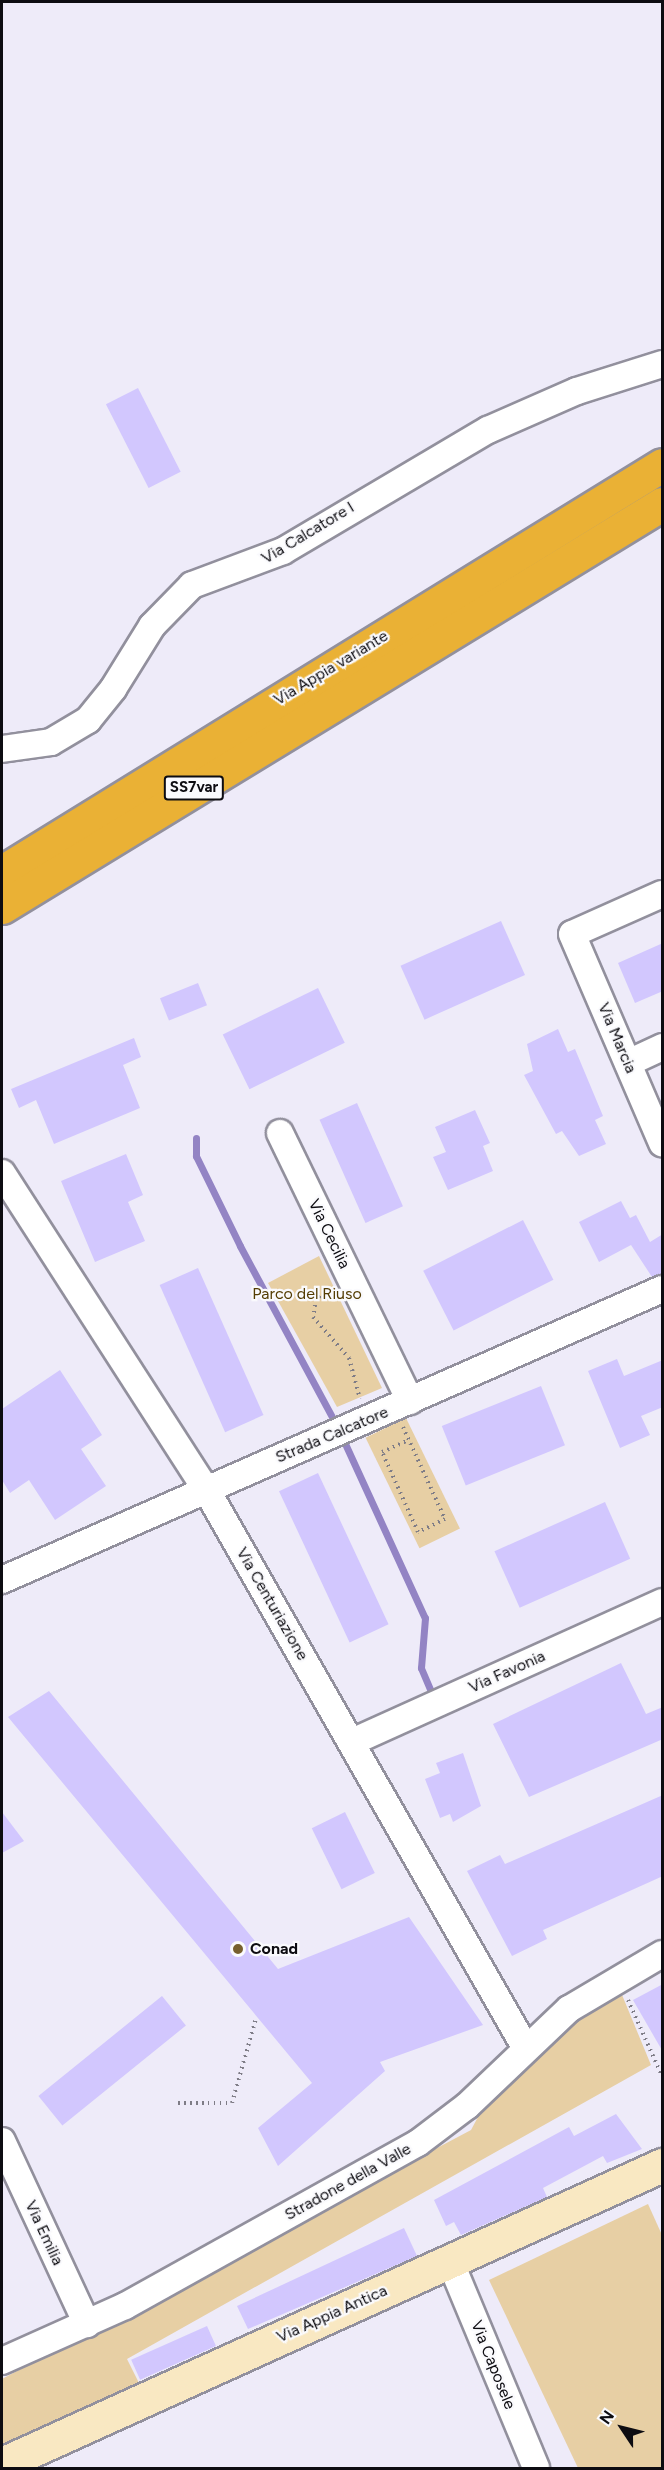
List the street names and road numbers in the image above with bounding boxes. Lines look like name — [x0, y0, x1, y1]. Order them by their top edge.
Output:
street label: Via Calcatore I — [258, 498, 358, 568]
street label: Via Appia variante — [270, 626, 392, 710]
road number: SS7var — [162, 776, 226, 800]
street label: Via Marcia — [594, 1000, 640, 1076]
street label: Via Cecilia — [304, 1196, 354, 1272]
street label: Strada Calcatore — [273, 1403, 391, 1467]
street label: Via Centuriazione — [232, 1544, 312, 1664]
street label: Via Favonia — [466, 1647, 548, 1697]
street label: Stradone della Valle — [282, 2139, 414, 2225]
street label: Via Emilia — [21, 2198, 67, 2268]
street label: Via Appia Antica — [274, 2281, 390, 2347]
street label: Via Caposele — [467, 2318, 519, 2412]

